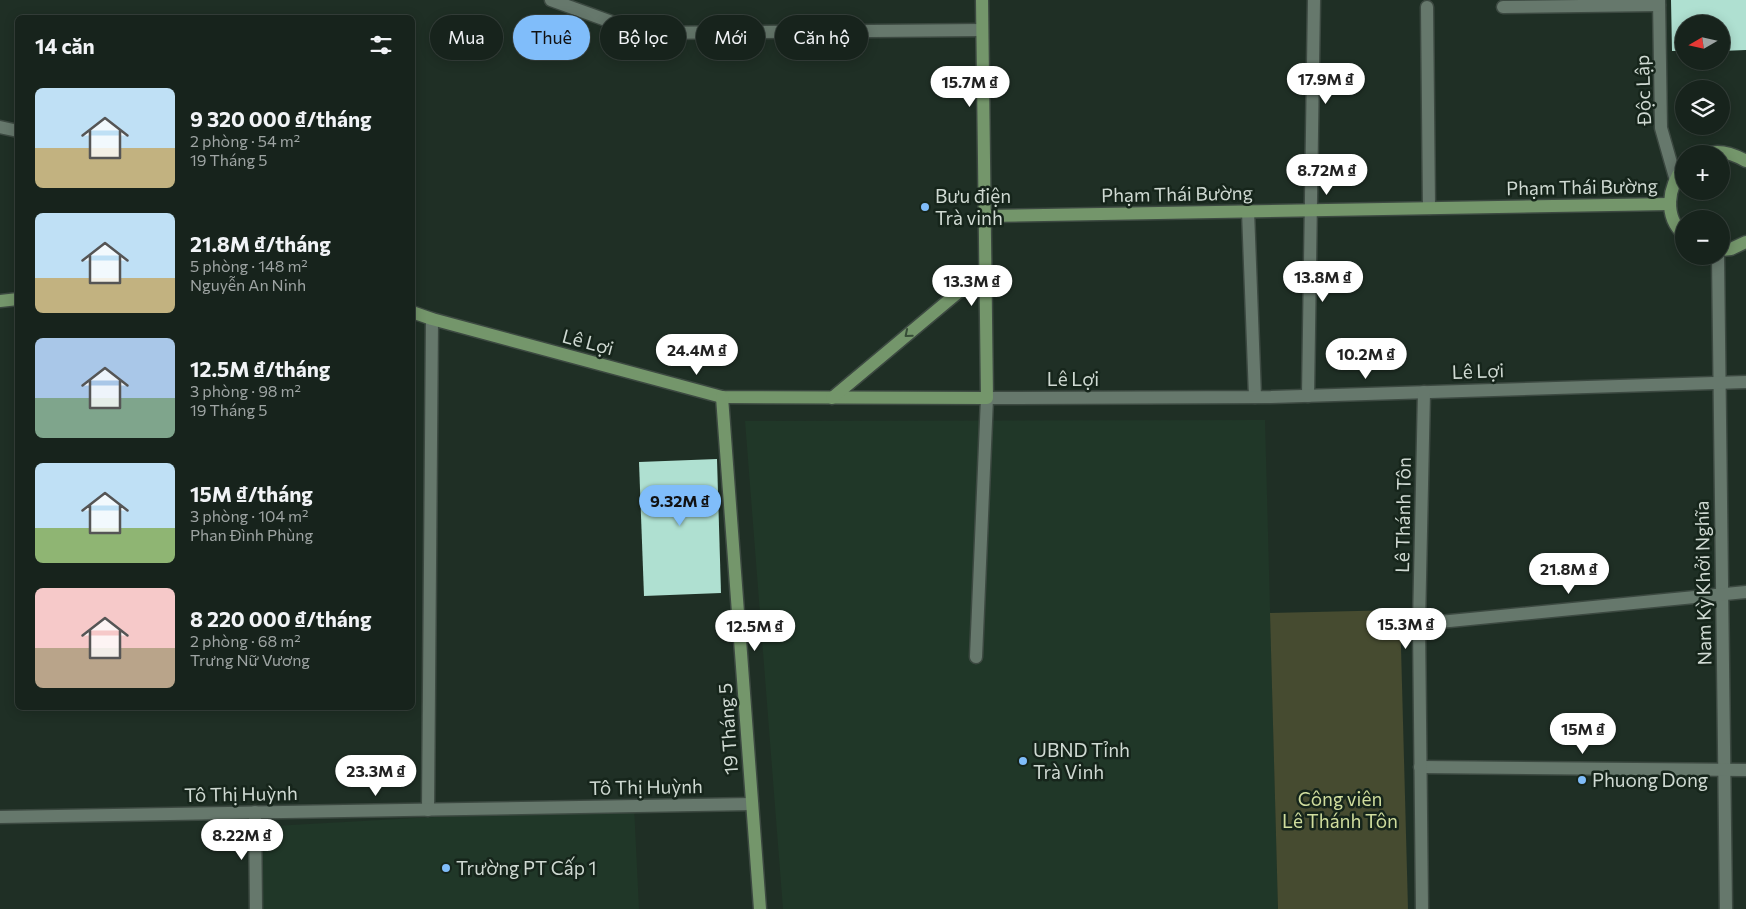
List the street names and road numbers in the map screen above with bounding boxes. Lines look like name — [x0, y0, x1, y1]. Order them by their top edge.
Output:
street label: Độc Lập — [1630, 54, 1655, 127]
street label: Phạm Thái Bường — [1506, 174, 1658, 199]
street label: Phạm Thái Bường — [1101, 181, 1253, 206]
street label: Lê Lợi — [560, 324, 616, 359]
street label: Lê Lợi — [1451, 358, 1505, 383]
street label: Lê Lợi — [1047, 367, 1099, 390]
street label: Lê Thánh Tôn — [1390, 457, 1415, 573]
street label: Nam Kỳ Khởi Nghĩa — [1690, 500, 1715, 666]
street label: 19 Tháng 5 — [713, 682, 742, 776]
street label: Tô Thị Huỳnh — [589, 774, 703, 799]
street label: Tô Thị Huỳnh — [184, 781, 298, 806]

